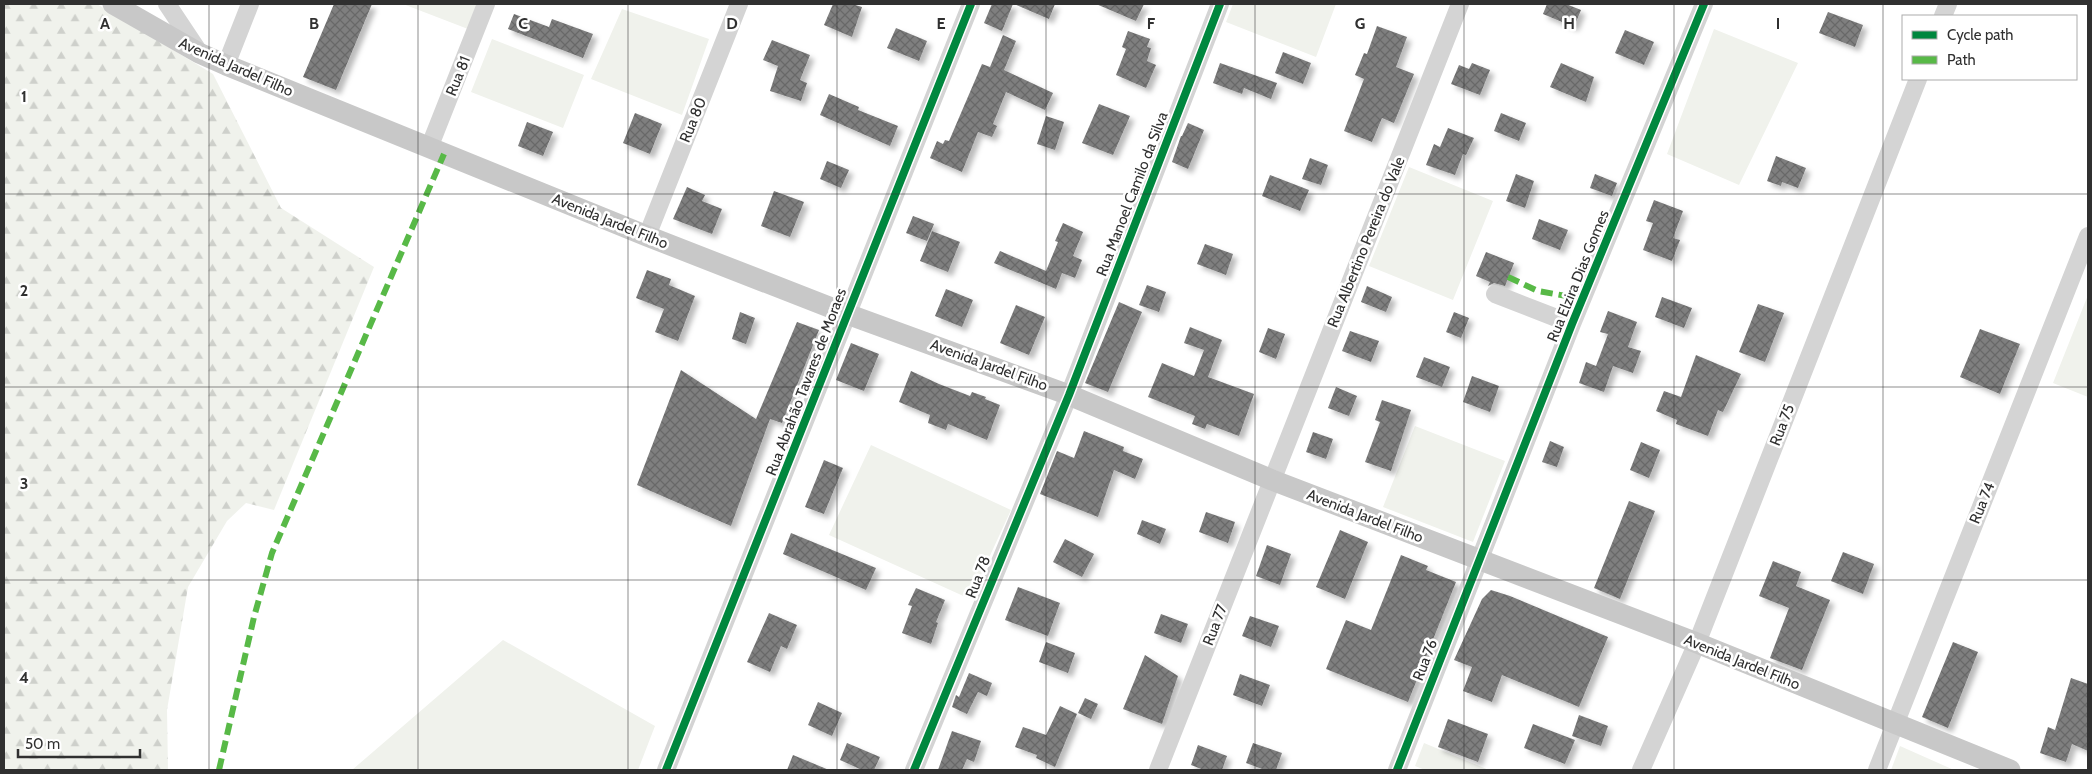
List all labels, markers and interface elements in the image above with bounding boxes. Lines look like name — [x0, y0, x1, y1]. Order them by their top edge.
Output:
text: A — [100, 14, 110, 33]
text: B — [309, 14, 319, 33]
text: C — [518, 14, 528, 33]
text: D — [726, 14, 738, 33]
text: E — [936, 14, 946, 33]
text: F — [1147, 14, 1156, 33]
text: G — [1355, 14, 1365, 33]
text: H — [1563, 14, 1575, 33]
text: I — [1776, 14, 1780, 33]
legend — [1902, 15, 2077, 80]
text: Cycle path — [1947, 26, 2013, 44]
street label: Avenida Jardel Filho — [176, 34, 296, 100]
text: Path — [1947, 51, 1976, 69]
street label: Rua 81 — [442, 53, 474, 99]
text: 1 — [21, 87, 27, 106]
street label: Rua 80 — [676, 95, 710, 145]
street label: Rua Manoel Camilo da Silva — [1092, 109, 1172, 279]
street label: Rua Albertino Pereira do Vale — [1323, 154, 1409, 330]
street label: Avenida Jardel Filho — [549, 190, 671, 252]
street label: Rua Elzira Dias Gomes — [1543, 207, 1613, 345]
text: 2 — [20, 281, 28, 300]
street label: Rua Abrahão Tavares de Moraes — [762, 286, 850, 478]
street label: Avenida Jardel Filho — [928, 335, 1050, 395]
street label: Rua 75 — [1766, 402, 1798, 448]
text: 3 — [20, 474, 28, 493]
street label: Rua 74 — [1966, 479, 1999, 526]
street label: Avenida Jardel Filho — [1304, 486, 1426, 546]
street label: Rua 78 — [962, 553, 994, 601]
street label: Rua 77 — [1199, 602, 1231, 648]
street label: Avenida Jardel Filho — [1681, 631, 1803, 693]
street label: Rua 76 — [1409, 637, 1441, 683]
text: 4 — [19, 668, 29, 687]
scale bar — [18, 726, 140, 758]
text: 50 m — [25, 735, 60, 753]

